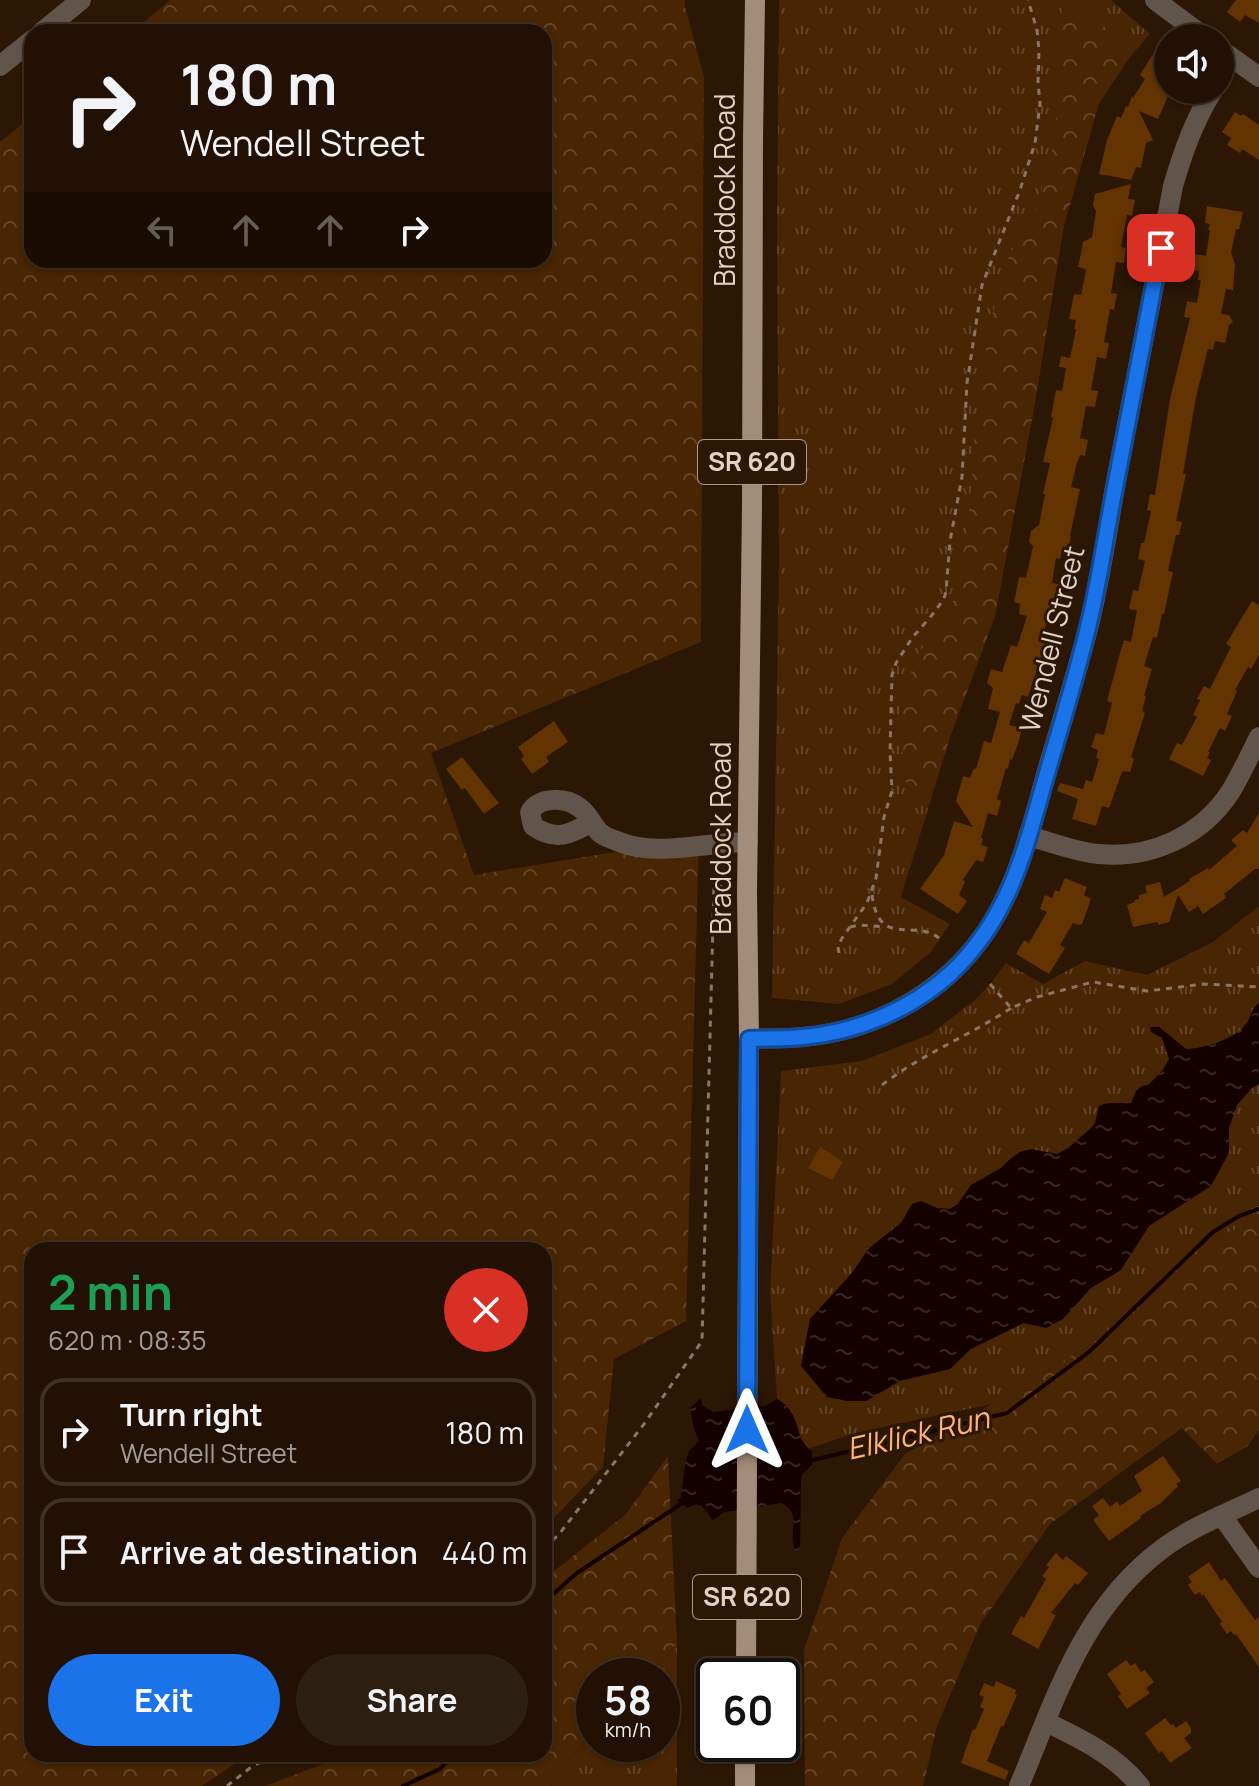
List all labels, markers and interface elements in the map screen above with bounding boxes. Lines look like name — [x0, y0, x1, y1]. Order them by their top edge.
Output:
map controls — [1154, 24, 1234, 104]
button: sound — [1154, 24, 1234, 104]
text: 180 m — [180, 45, 337, 122]
icon: right — [48, 56, 152, 160]
street label: Braddock Road — [705, 93, 743, 287]
text: Wendell Street — [180, 118, 425, 167]
icon: left — [140, 208, 184, 252]
icon: ahead — [224, 208, 268, 252]
icon: ahead — [308, 208, 352, 252]
icon: right — [392, 208, 436, 252]
pin — [1127, 214, 1195, 282]
icon: arrive — [1139, 226, 1183, 270]
road number: SR 620 — [698, 440, 806, 484]
street label: Wendell Street — [1010, 542, 1093, 736]
street label: Braddock Road — [701, 741, 739, 935]
text: 2 min — [48, 1259, 173, 1324]
button: close — [444, 1268, 528, 1352]
text: 620 m · 08:35 — [48, 1322, 206, 1358]
position arrow — [705, 1388, 789, 1472]
text: Turn right — [120, 1394, 263, 1435]
water label: Elklick Run — [842, 1396, 994, 1469]
icon: right — [52, 1410, 96, 1454]
text: 180 m — [445, 1412, 524, 1453]
text: Wendell Street — [120, 1435, 297, 1471]
icon: arrive — [52, 1530, 96, 1574]
text: Arrive at destination — [120, 1532, 418, 1573]
text: 440 m — [442, 1532, 527, 1573]
road number: SR 620 — [693, 1575, 801, 1619]
button: Exit — [48, 1654, 280, 1746]
button: Share — [296, 1654, 528, 1746]
speed limit sign: 60 — [696, 1658, 800, 1762]
text: 58 — [604, 1672, 652, 1727]
text: km/h — [605, 1716, 651, 1743]

